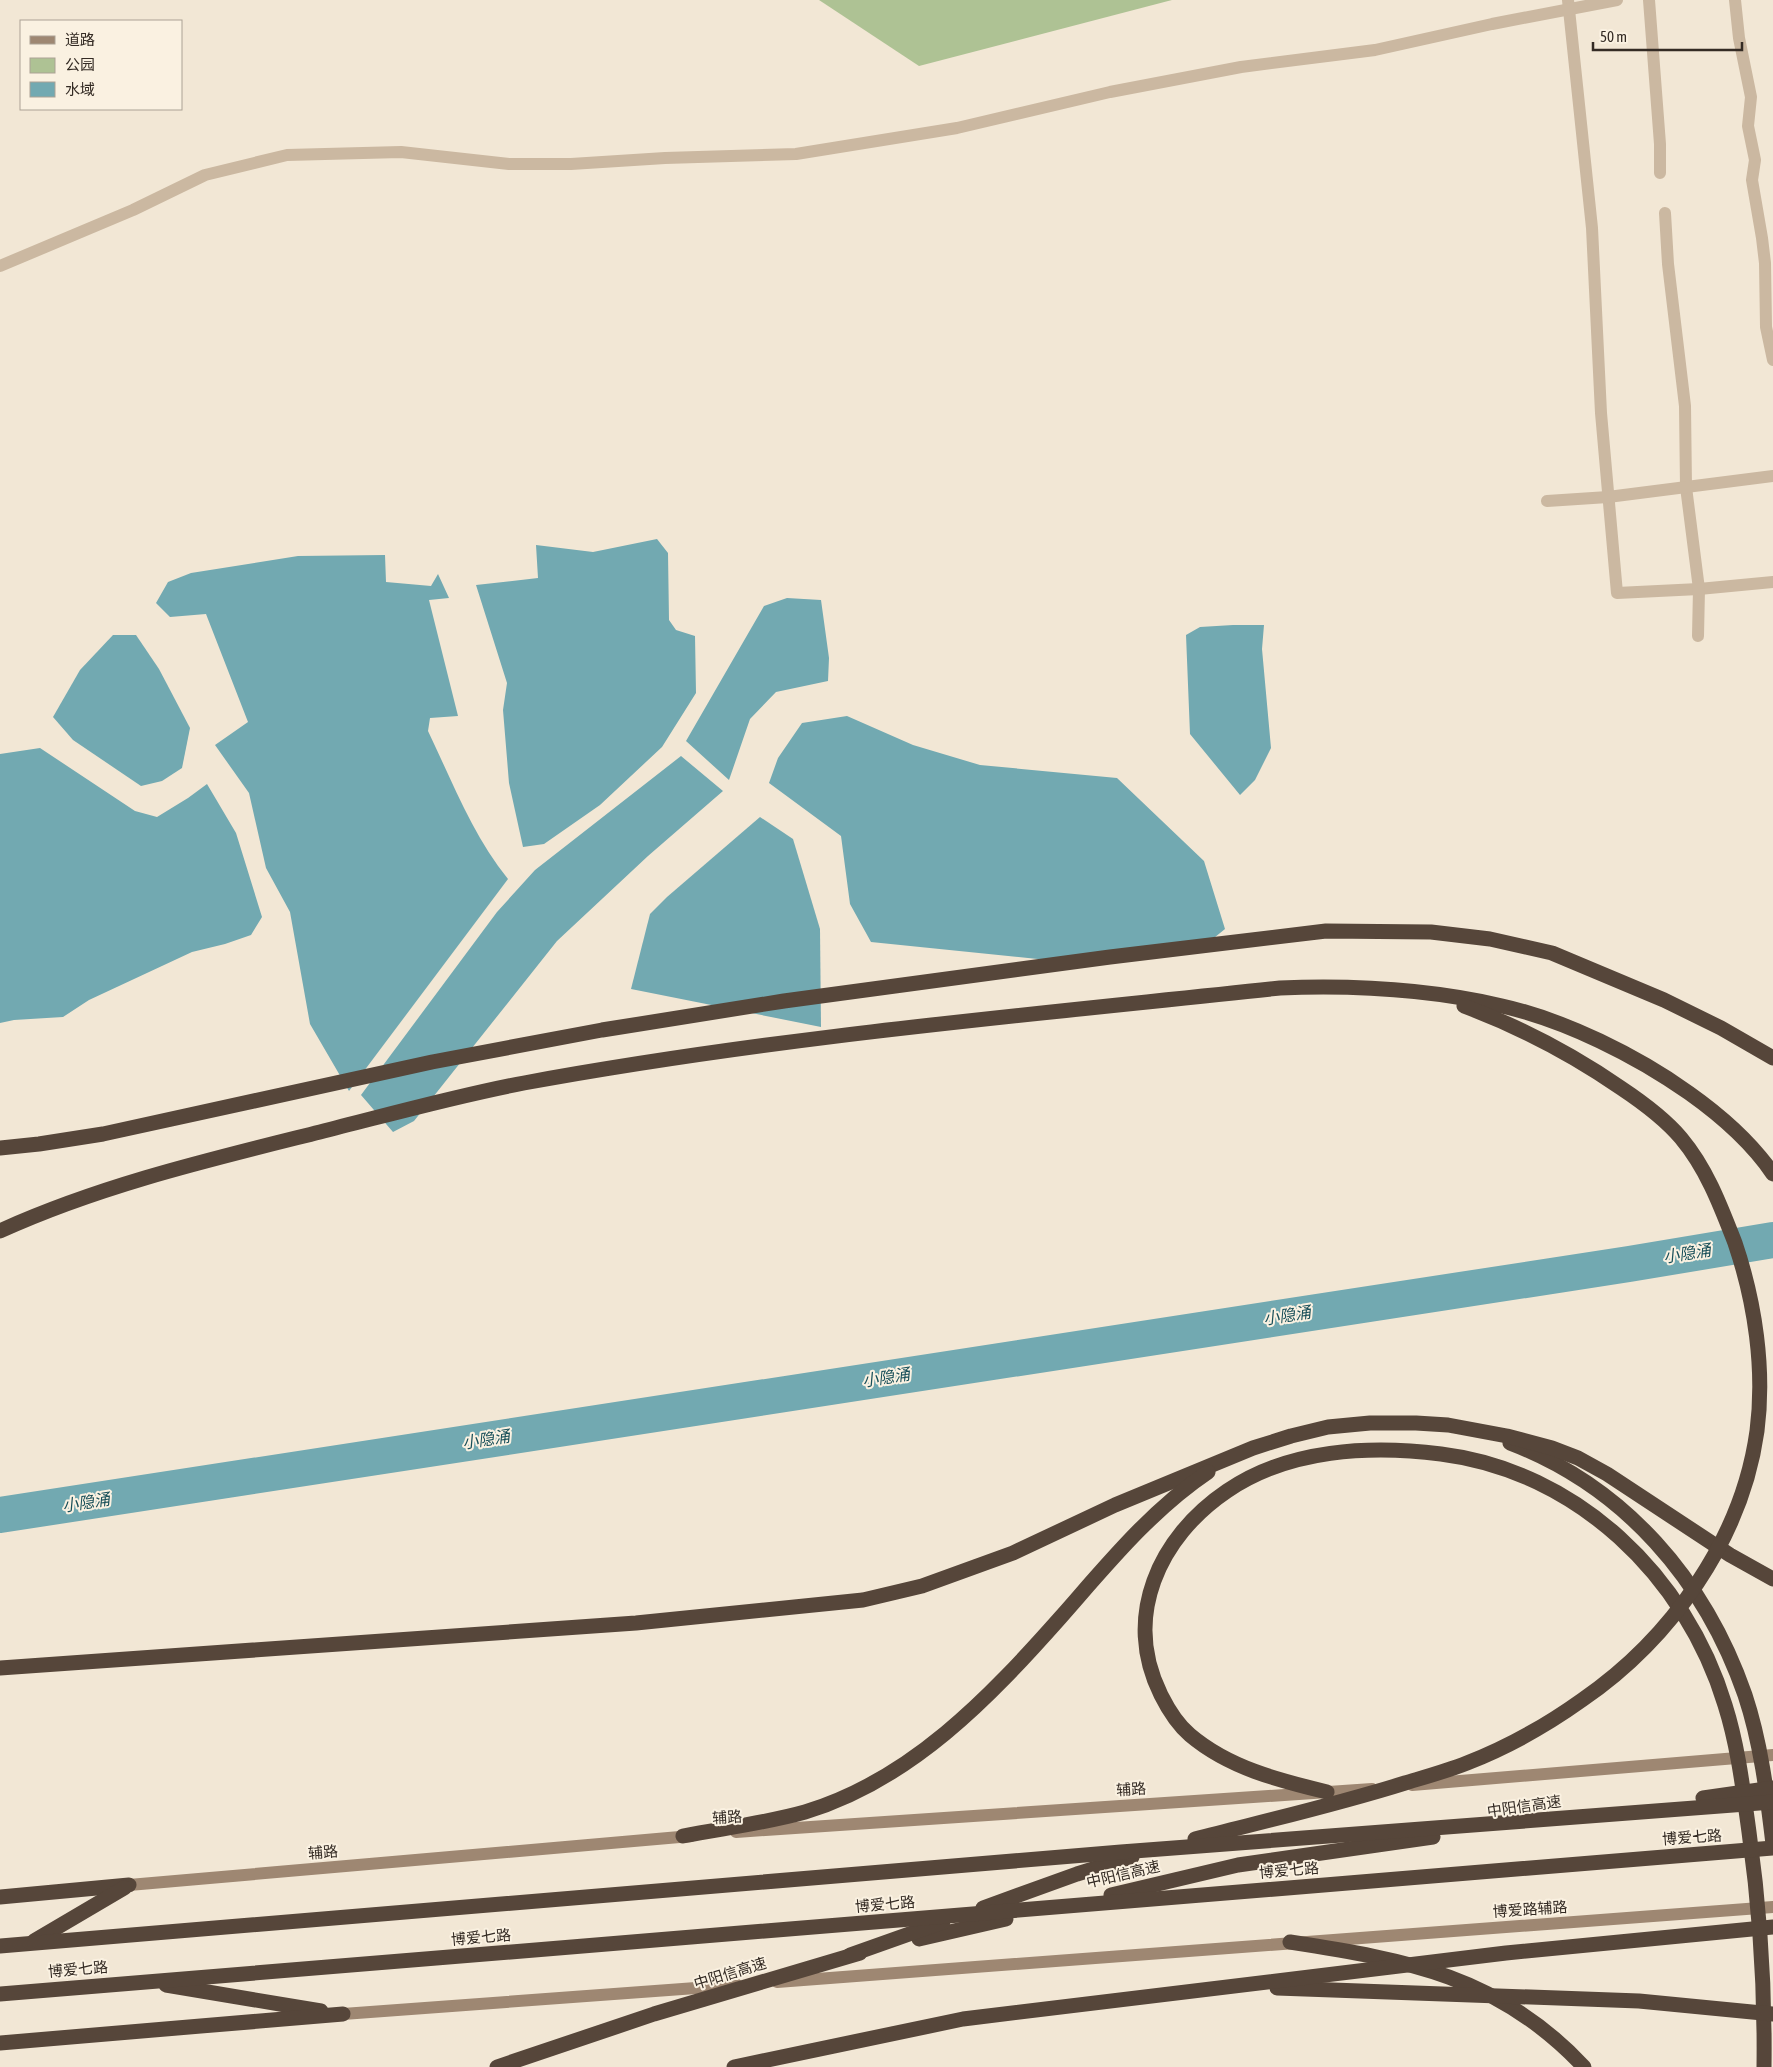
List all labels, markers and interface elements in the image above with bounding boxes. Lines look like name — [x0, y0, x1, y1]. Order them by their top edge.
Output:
legend — [20, 20, 182, 110]
scale bar — [1593, 20, 1742, 52]
text: 50 m — [1600, 28, 1627, 45]
text: 道路 — [65, 31, 95, 48]
text: 公园 — [65, 56, 95, 73]
text: 水域 — [65, 81, 95, 98]
water label: 小隐涌 — [1662, 1240, 1714, 1266]
water label: 小隐涌 — [1262, 1302, 1314, 1328]
water label: 小隐涌 — [861, 1364, 913, 1390]
water label: 小隐涌 — [461, 1426, 513, 1452]
water label: 小隐涌 — [61, 1489, 113, 1515]
street label: 辅路 — [1115, 1779, 1147, 1799]
street label: 中阳信高速 — [1486, 1792, 1562, 1820]
street label: 辅路 — [711, 1807, 743, 1827]
street label: 博爱七路 — [1661, 1826, 1723, 1848]
street label: 辅路 — [307, 1842, 339, 1862]
street label: 中阳信高速 — [1085, 1857, 1161, 1891]
street label: 博爱七路 — [1258, 1859, 1320, 1881]
street label: 博爱七路 — [854, 1893, 916, 1915]
street label: 博爱路辅路 — [1492, 1898, 1568, 1920]
street label: 博爱七路 — [450, 1926, 512, 1948]
street label: 中阳信高速 — [692, 1954, 768, 1992]
street label: 博爱七路 — [47, 1958, 109, 1980]

